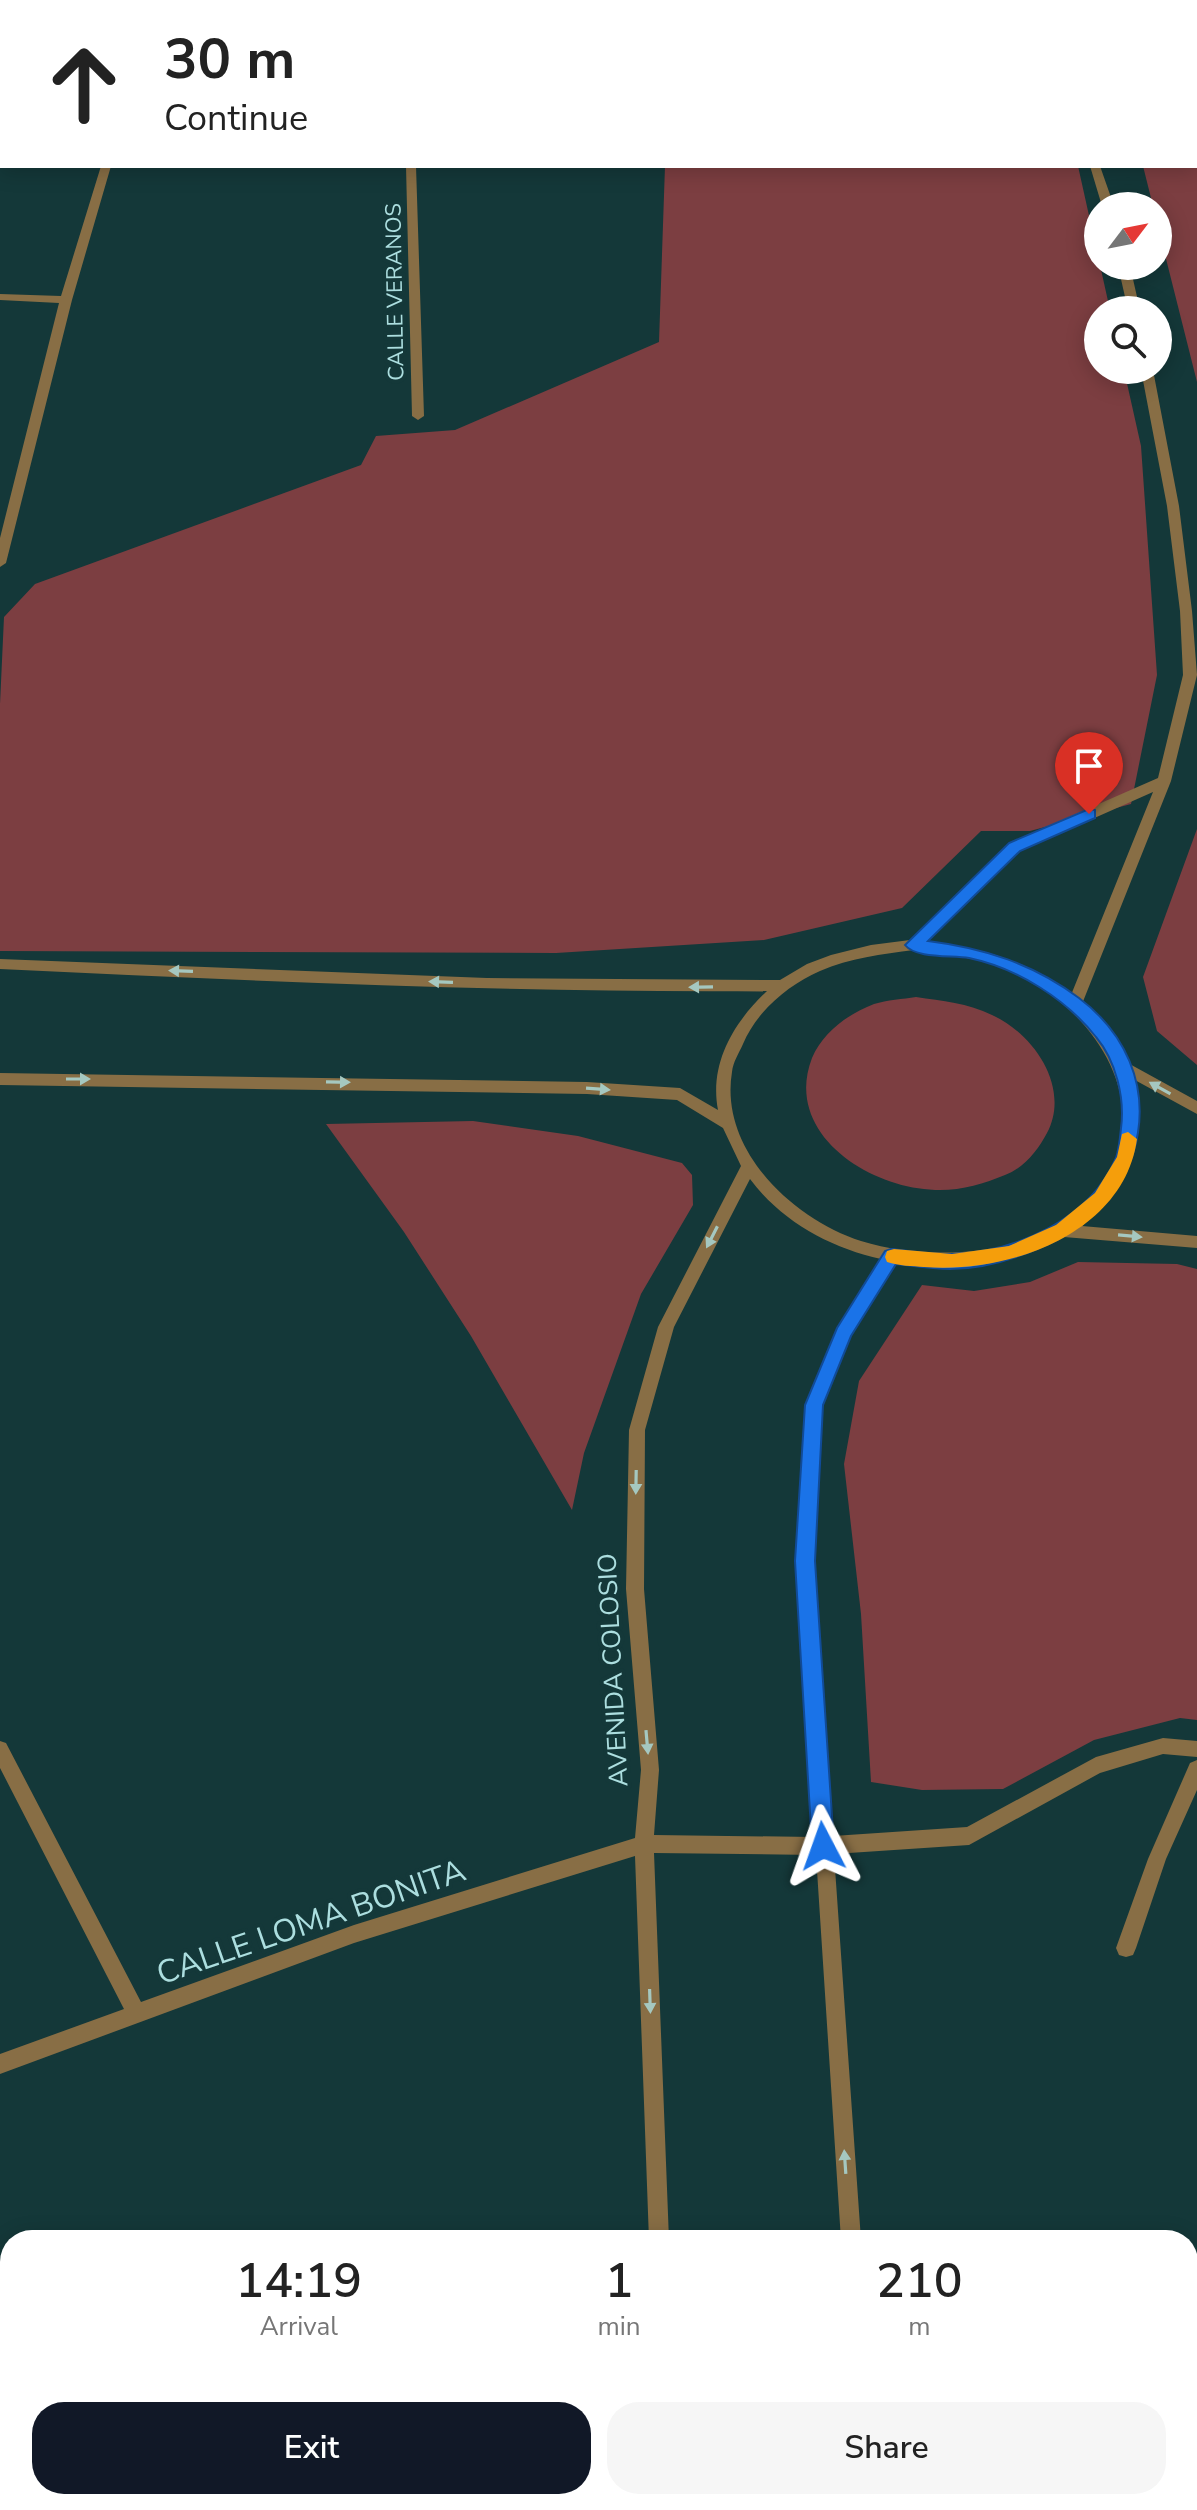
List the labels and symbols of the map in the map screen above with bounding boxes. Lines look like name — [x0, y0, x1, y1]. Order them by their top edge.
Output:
north arrow — [1084, 192, 1172, 280]
street label: CALLE VERANOS — [378, 203, 412, 381]
pin — [1055, 732, 1123, 814]
one-way arrow — [168, 965, 193, 978]
one-way arrow — [428, 976, 453, 989]
one-way arrow — [688, 981, 713, 993]
one-way arrow — [66, 1073, 91, 1085]
one-way arrow — [326, 1076, 351, 1088]
one-way arrow — [1149, 1081, 1171, 1095]
one-way arrow — [586, 1082, 611, 1095]
one-way arrow — [706, 1226, 719, 1249]
one-way arrow — [1118, 1230, 1143, 1243]
one-way arrow — [630, 1470, 643, 1495]
street label: AVENIDA COLOSIO — [589, 1552, 637, 1788]
one-way arrow — [641, 1730, 654, 1755]
position arrow — [781, 1804, 865, 1888]
street label: CALLE LOMA BONITA — [151, 1849, 471, 1995]
one-way arrow — [643, 1989, 656, 2014]
one-way arrow — [838, 2149, 851, 2174]

